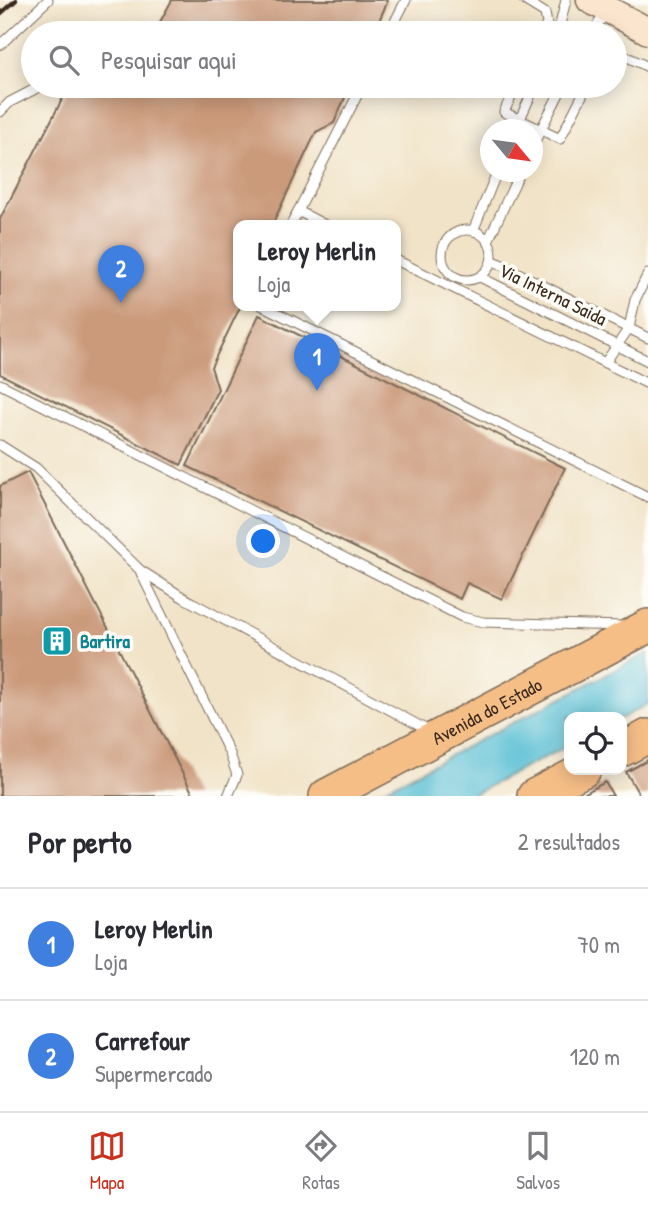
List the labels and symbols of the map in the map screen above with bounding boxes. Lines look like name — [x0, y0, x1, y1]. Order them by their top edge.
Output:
north arrow — [480, 119, 543, 182]
pin: 2 — [98, 245, 144, 303]
street label: Via Interna Saida — [495, 257, 612, 332]
pin: 1 — [294, 333, 340, 391]
your location — [246, 524, 280, 558]
building icon: Bartira — [40, 624, 74, 658]
place label: Bartira — [80, 628, 131, 654]
street label: Avenida do Estado — [427, 671, 547, 751]

